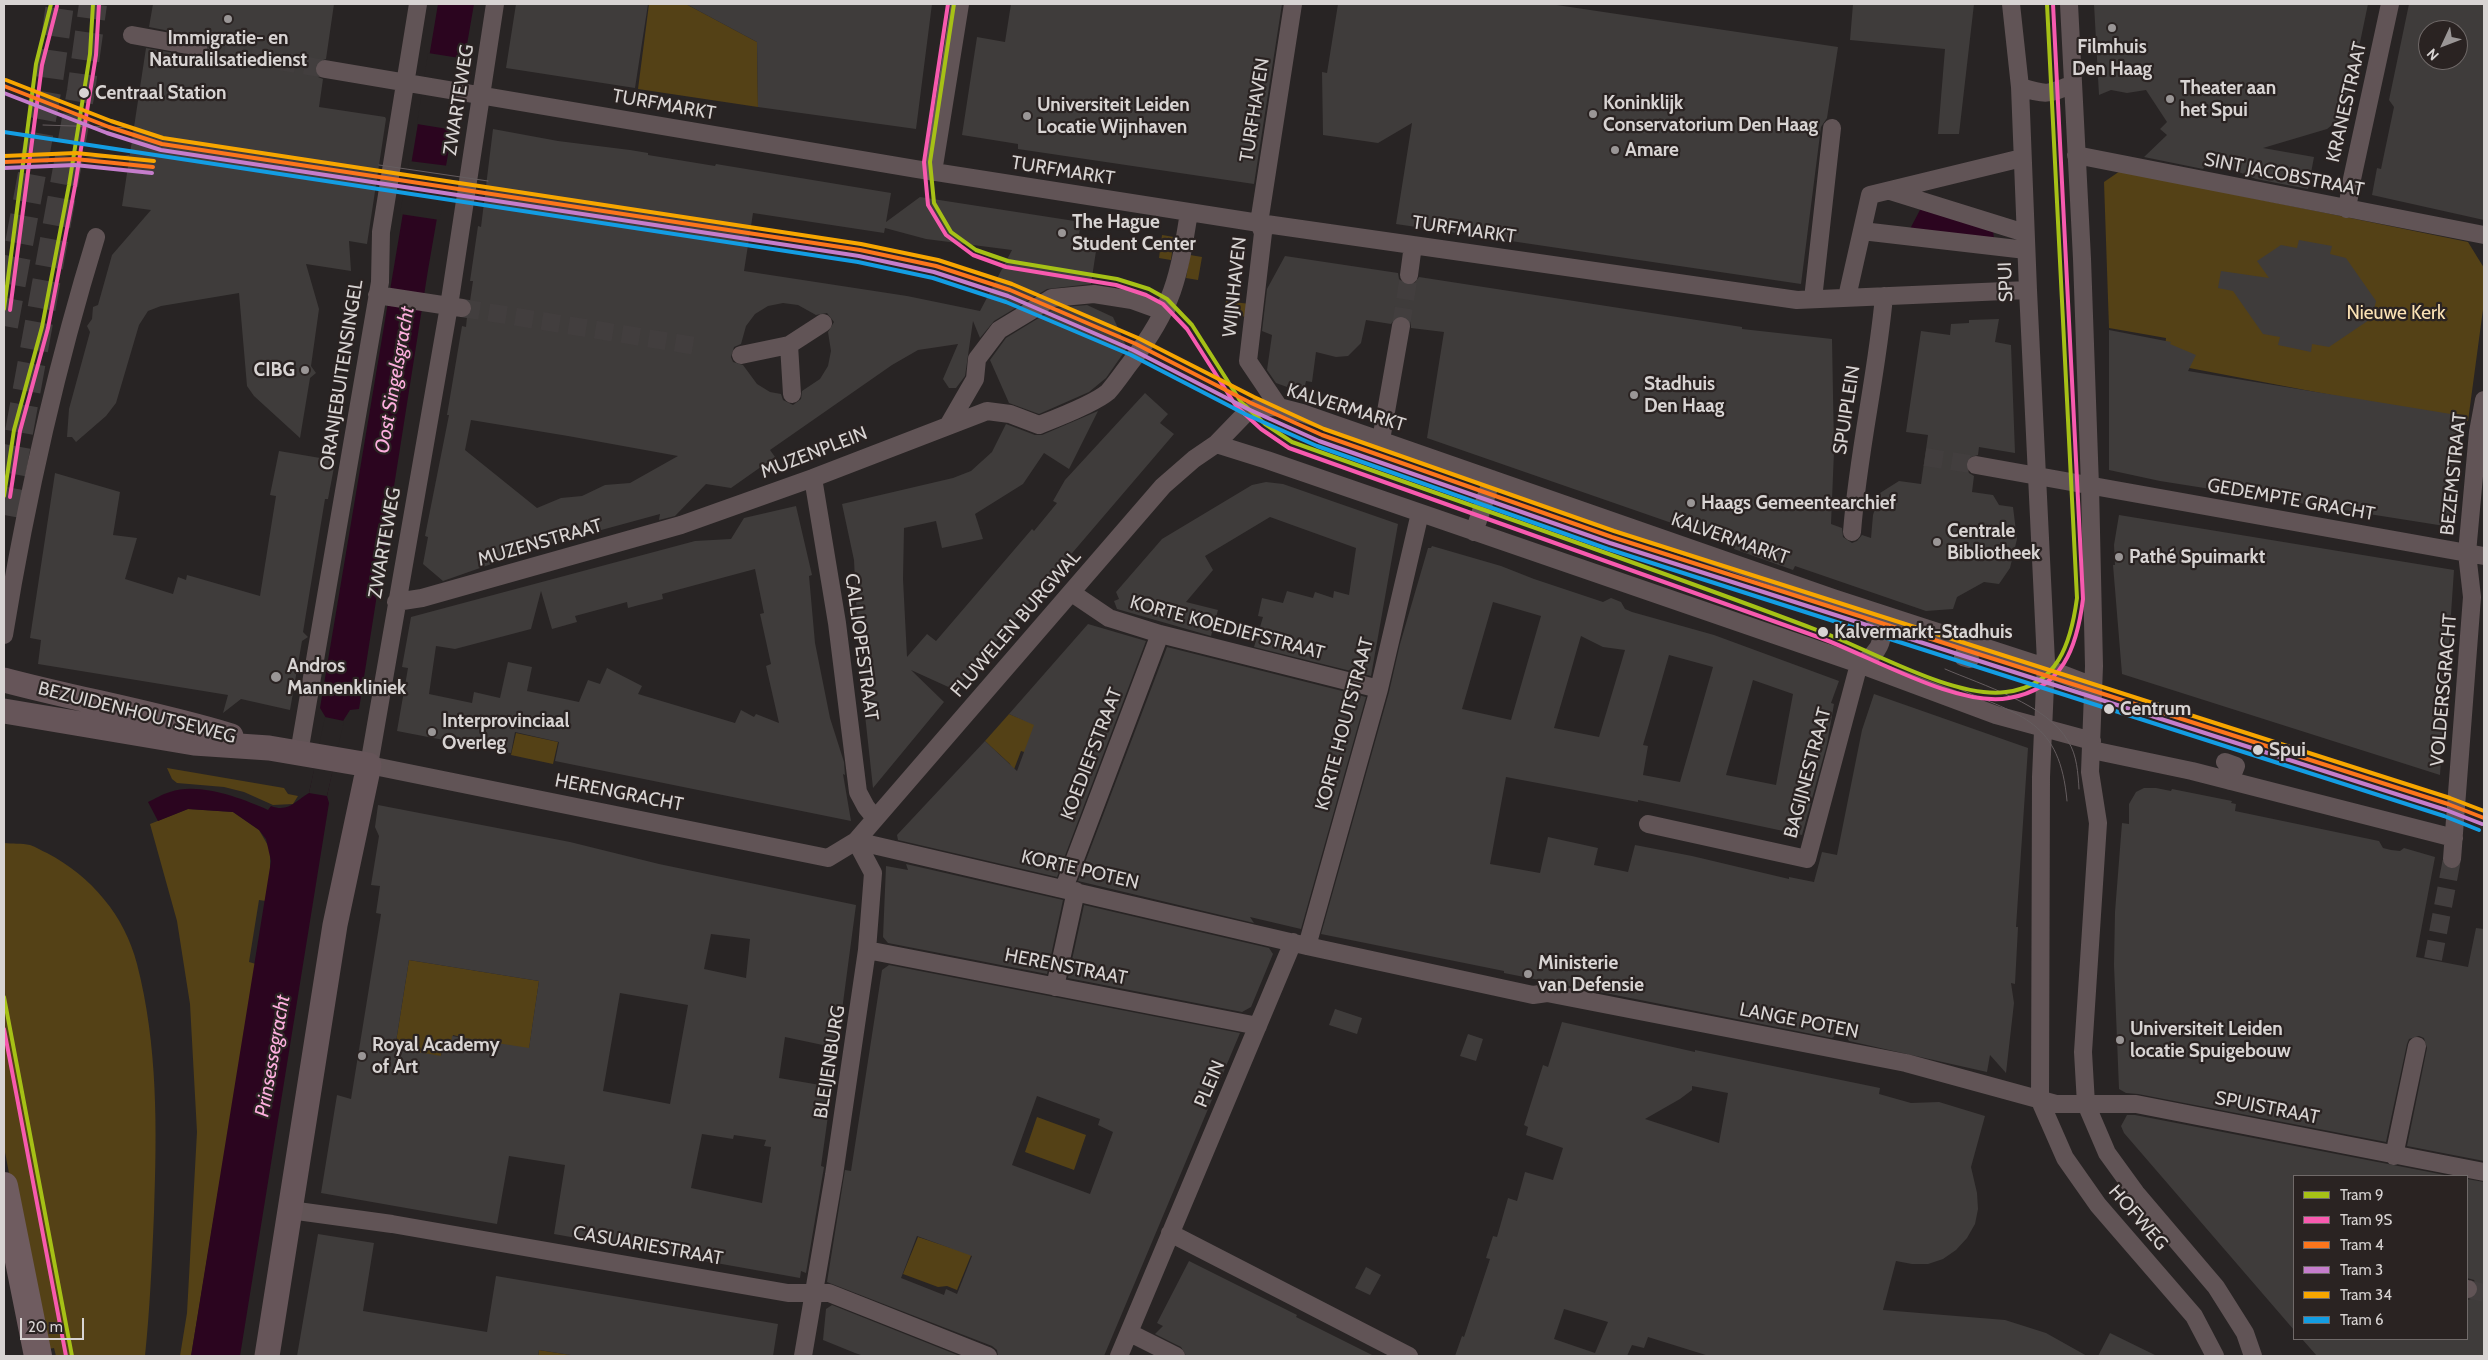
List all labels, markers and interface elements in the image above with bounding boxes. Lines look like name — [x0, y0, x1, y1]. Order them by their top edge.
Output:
marker: Immigratie- en Naturalilsatiedienst — [222, 13, 234, 25]
north arrow — [2418, 20, 2468, 70]
marker: Filmhuis Den Haag — [2106, 22, 2118, 34]
place label: Immigratie- en Naturalilsatiedienst — [149, 27, 307, 71]
place label: Filmhuis Den Haag — [2072, 36, 2152, 80]
street label: KRANESTRAAT — [2322, 40, 2372, 164]
street label: ZWARTEWEG — [439, 43, 479, 157]
text: N — [2423, 45, 2443, 64]
street label: TURFHAVEN — [1236, 56, 1274, 164]
place label: Theater aan het Spui — [2180, 77, 2276, 121]
place label: Centraal Station — [95, 82, 226, 104]
street label: TURFMARKT — [611, 85, 717, 125]
marker: Centraal Station — [77, 86, 91, 100]
place label: Koninklijk Conservatorium Den Haag — [1603, 92, 1818, 136]
marker: Theater aan het Spui — [2164, 93, 2176, 105]
place label: Universiteit Leiden Locatie Wijnhaven — [1037, 94, 1190, 138]
marker: Koninklijk Conservatorium Den Haag — [1587, 108, 1599, 120]
marker: Universiteit Leiden Locatie Wijnhaven — [1021, 110, 1033, 122]
place label: Amare — [1625, 139, 1679, 161]
marker: Amare — [1609, 144, 1621, 156]
street label: SINT JACOBSTRAAT — [2202, 148, 2366, 202]
street label: TURFMARKT — [1010, 152, 1116, 190]
place label: The Hague Student Center — [1072, 211, 1196, 255]
street label: TURFMARKT — [1411, 211, 1517, 249]
marker: The Hague Student Center — [1056, 227, 1068, 239]
street label: WIJNHAVEN — [1218, 236, 1252, 338]
street label: SPUI — [1994, 261, 2018, 303]
street label: ORANJEBUITENSINGEL — [316, 278, 368, 472]
park label: Nieuwe Kerk — [2347, 302, 2445, 324]
water label: Oost Singelsgracht — [370, 305, 420, 455]
place label: CIBG — [254, 359, 295, 381]
marker: CIBG — [299, 364, 311, 376]
street label: SPUIPLEIN — [1829, 364, 1865, 456]
place label: Stadhuis Den Haag — [1644, 373, 1724, 417]
street label: KALVERMARKT — [1284, 379, 1408, 437]
marker: Stadhuis Den Haag — [1628, 389, 1640, 401]
street label: BEZEMSTRAAT — [2436, 411, 2472, 537]
street label: MUZENPLEIN — [757, 422, 871, 484]
street label: GEDEMPTE GRACHT — [2205, 474, 2377, 526]
street label: ZWARTEWEG — [364, 486, 406, 600]
place label: Haags Gemeentearchief — [1701, 492, 1896, 514]
marker: Haags Gemeentearchief — [1685, 497, 1697, 509]
street label: KALVERMARKT — [1668, 508, 1792, 570]
street label: MUZENSTRAAT — [475, 514, 605, 572]
place label: Centrale Bibliotheek — [1947, 520, 2040, 564]
marker: Centrale Bibliotheek — [1931, 536, 1943, 548]
street label: FLUWELEN BURGWAL — [946, 546, 1086, 702]
place label: Pathé Spuimarkt — [2129, 546, 2265, 568]
marker: Pathé Spuimarkt — [2113, 551, 2125, 563]
street label: CALLIOPESTRAAT — [839, 572, 883, 722]
street label: KORTE KOEDIEFSTRAAT — [1127, 591, 1327, 665]
street label: VOLDERSGRACHT — [2426, 613, 2462, 767]
place label: Kalvermarkt-Stadhuis — [1834, 621, 2013, 643]
marker: Kalvermarkt-Stadhuis — [1816, 625, 1830, 639]
street label: KORTE HOUTSTRAAT — [1311, 635, 1379, 813]
place label: Andros Mannenkliniek — [287, 655, 406, 699]
marker: Andros Mannenkliniek — [269, 670, 283, 684]
street label: BEZUIDENHOUTSEWEG — [36, 677, 238, 749]
street label: KOEDIEFSTRAAT — [1056, 685, 1128, 823]
place label: Centrum — [2120, 698, 2191, 720]
marker: Centrum — [2102, 702, 2116, 716]
street label: BAGIJNESTRAAT — [1780, 705, 1836, 841]
place label: Interprovinciaal Overleg — [442, 710, 569, 754]
marker: Interprovinciaal Overleg — [426, 726, 438, 738]
place label: Spui — [2269, 739, 2306, 761]
marker: Spui — [2251, 743, 2265, 757]
street label: HERENGRACHT — [553, 769, 685, 817]
street label: KORTE POTEN — [1019, 845, 1141, 895]
street label: HERENSTRAAT — [1003, 944, 1129, 990]
place label: Ministerie van Defensie — [1538, 952, 1644, 996]
marker: Ministerie van Defensie — [1522, 968, 1534, 980]
water label: Prinsessegracht — [250, 993, 296, 1119]
street label: LANGE POTEN — [1737, 998, 1861, 1044]
street label: BLEIJENBURG — [810, 1004, 850, 1120]
place label: Universiteit Leiden locatie Spuigebouw — [2130, 1018, 2291, 1062]
place label: Royal Academy of Art — [372, 1034, 500, 1078]
marker: Universiteit Leiden locatie Spuigebouw — [2114, 1034, 2126, 1046]
marker: Royal Academy of Art — [356, 1050, 368, 1062]
street label: PLEIN — [1190, 1057, 1230, 1111]
street label: SPUISTRAAT — [2213, 1087, 2321, 1129]
legend — [2293, 1175, 2468, 1340]
street label: HOFWEG — [2103, 1181, 2173, 1255]
text: Tram 9 — [2340, 1186, 2384, 1204]
text: Tram 9S — [2340, 1211, 2392, 1229]
street label: CASUARIESTRAAT — [571, 1222, 725, 1270]
text: Tram 4 — [2340, 1236, 2384, 1254]
text: Tram 3 — [2340, 1261, 2383, 1279]
text: Tram 34 — [2340, 1286, 2392, 1304]
scale bar — [22, 1308, 86, 1340]
text: Tram 6 — [2340, 1311, 2384, 1329]
text: 20 m — [28, 1318, 63, 1336]

